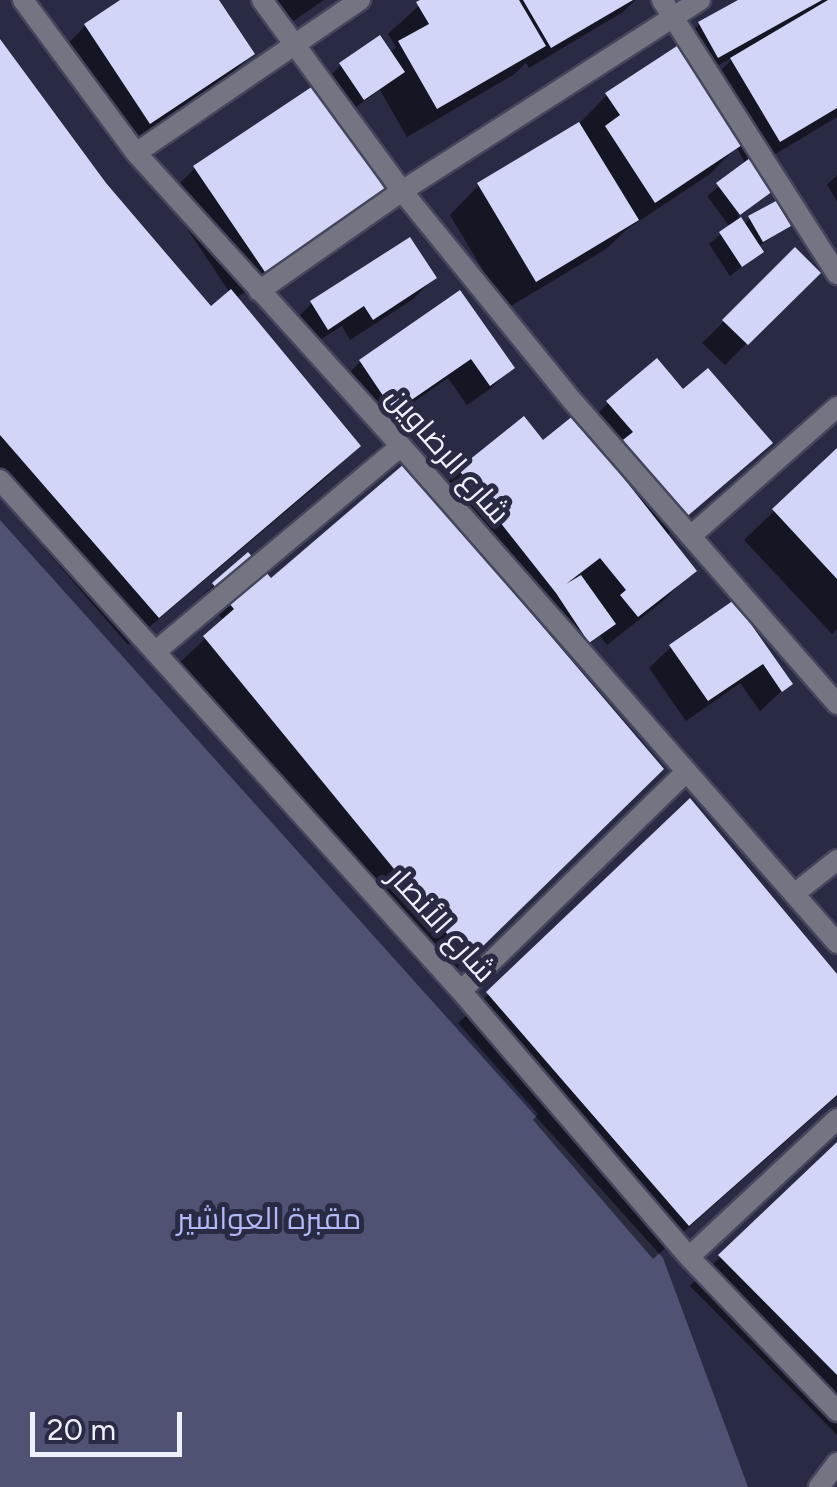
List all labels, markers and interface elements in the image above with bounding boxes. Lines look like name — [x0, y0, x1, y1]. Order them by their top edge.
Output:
street label: شارع الرضاوين — [378, 380, 516, 532]
street label: شارع الأنصار — [380, 860, 502, 990]
park label: مقبرة العواشير — [177, 1202, 361, 1238]
scale bar — [35, 1392, 188, 1454]
text: 20 m — [47, 1411, 116, 1448]

